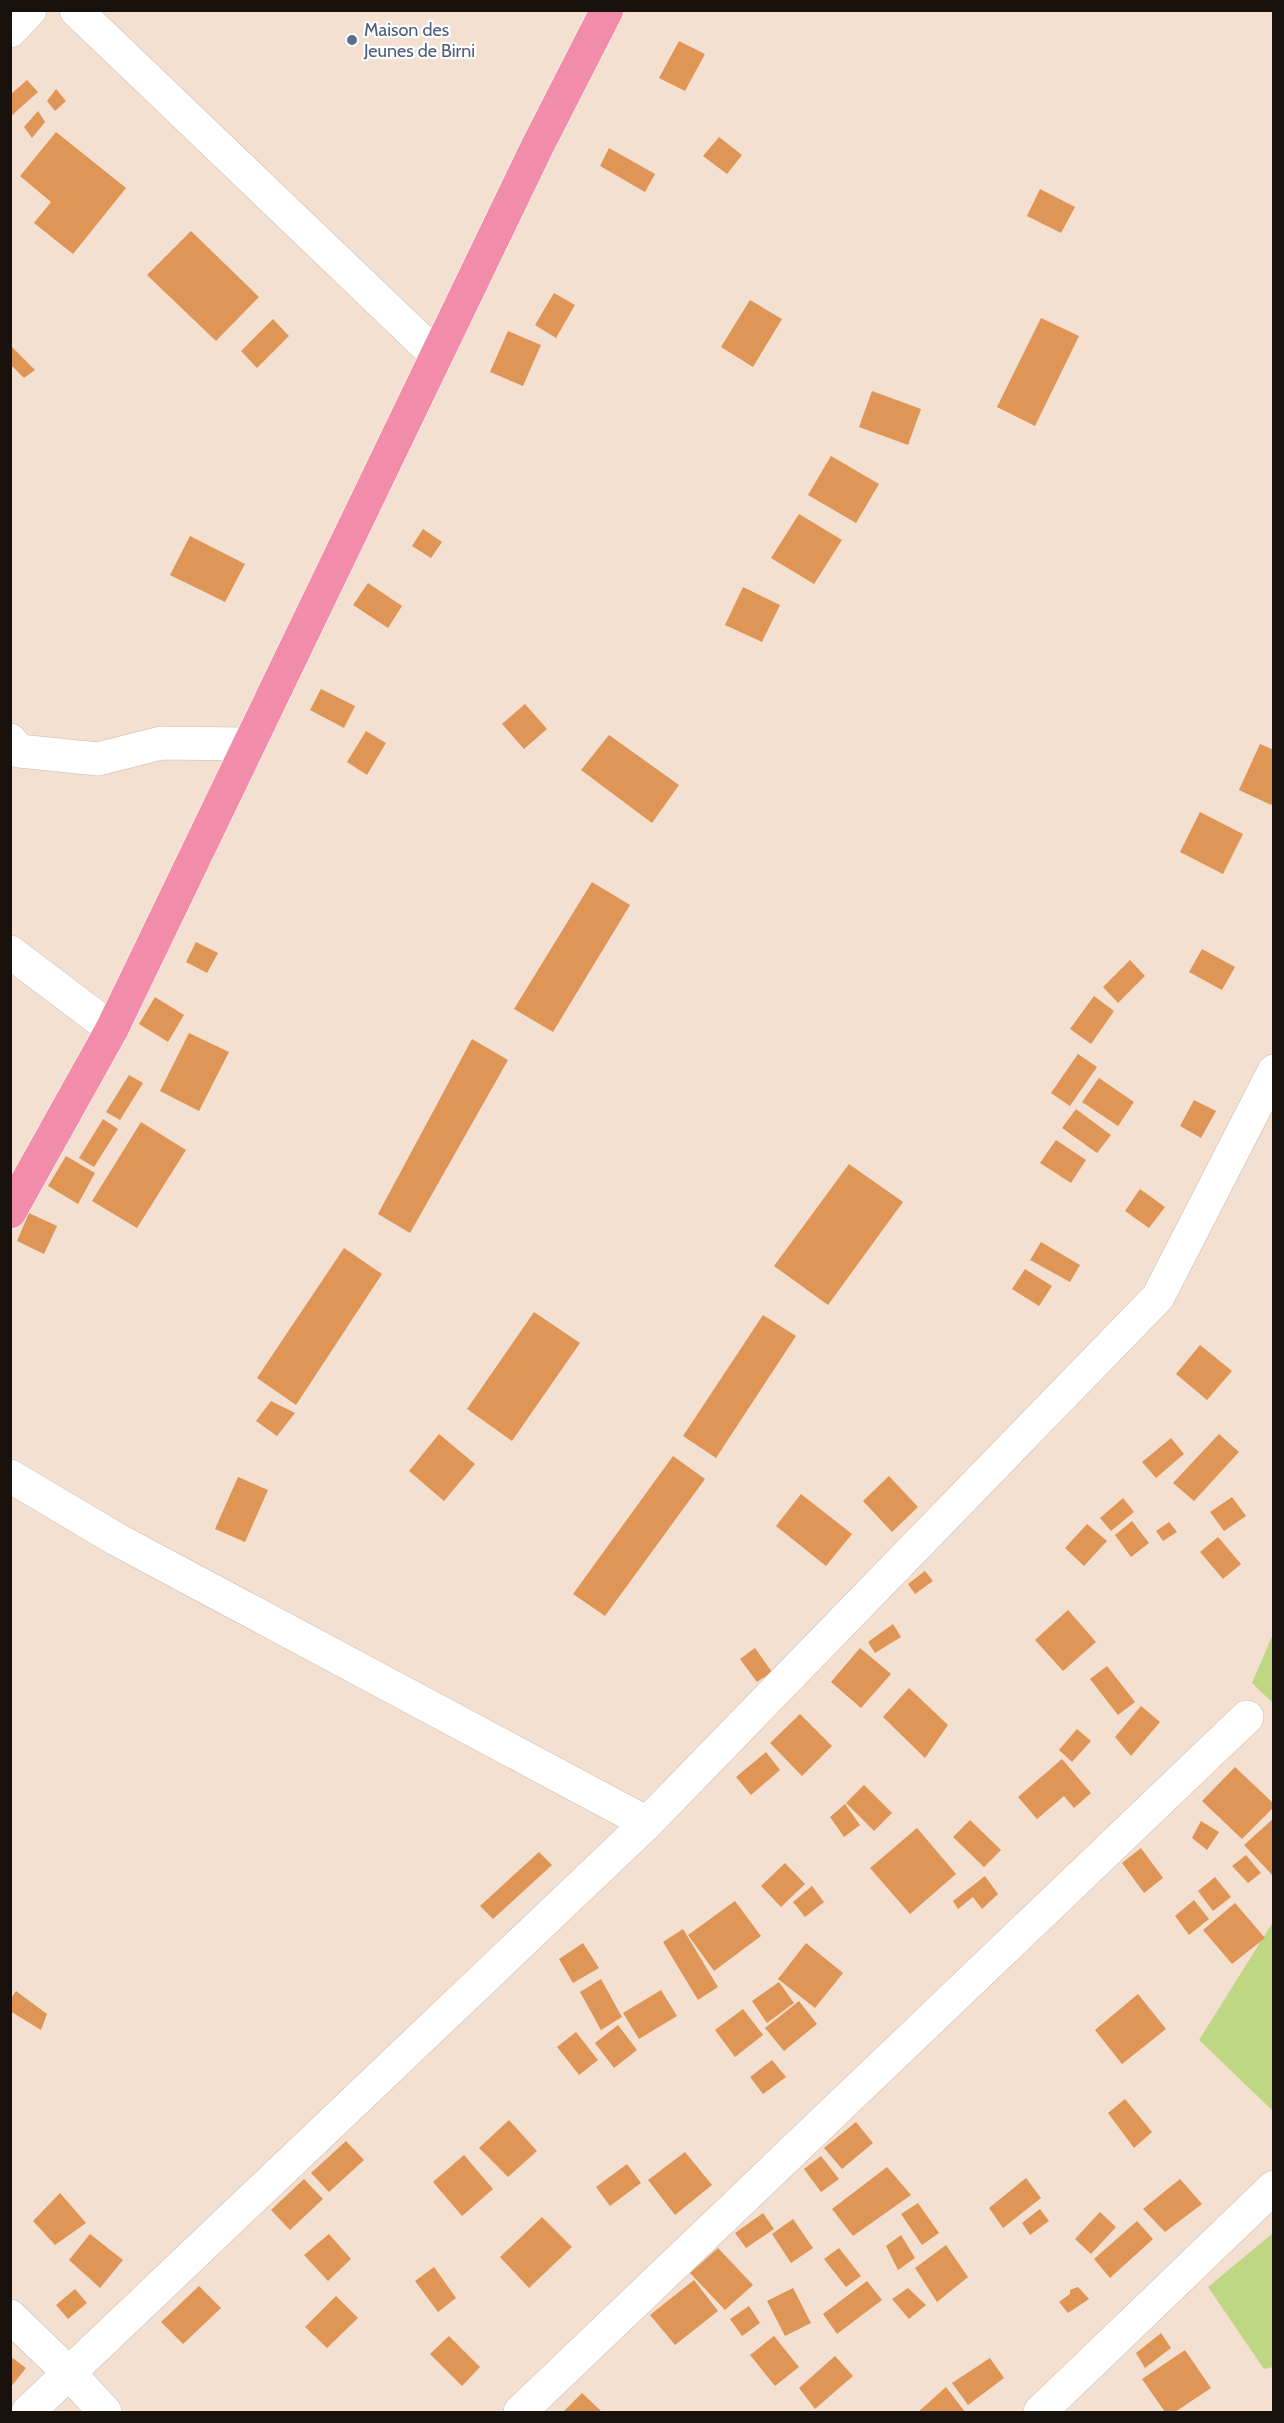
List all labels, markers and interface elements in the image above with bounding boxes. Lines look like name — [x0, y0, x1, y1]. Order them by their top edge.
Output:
place label: Maison des Jeunes de Birni — [363, 19, 475, 62]
marker: Maison des Jeunes de Birni — [345, 33, 359, 47]

